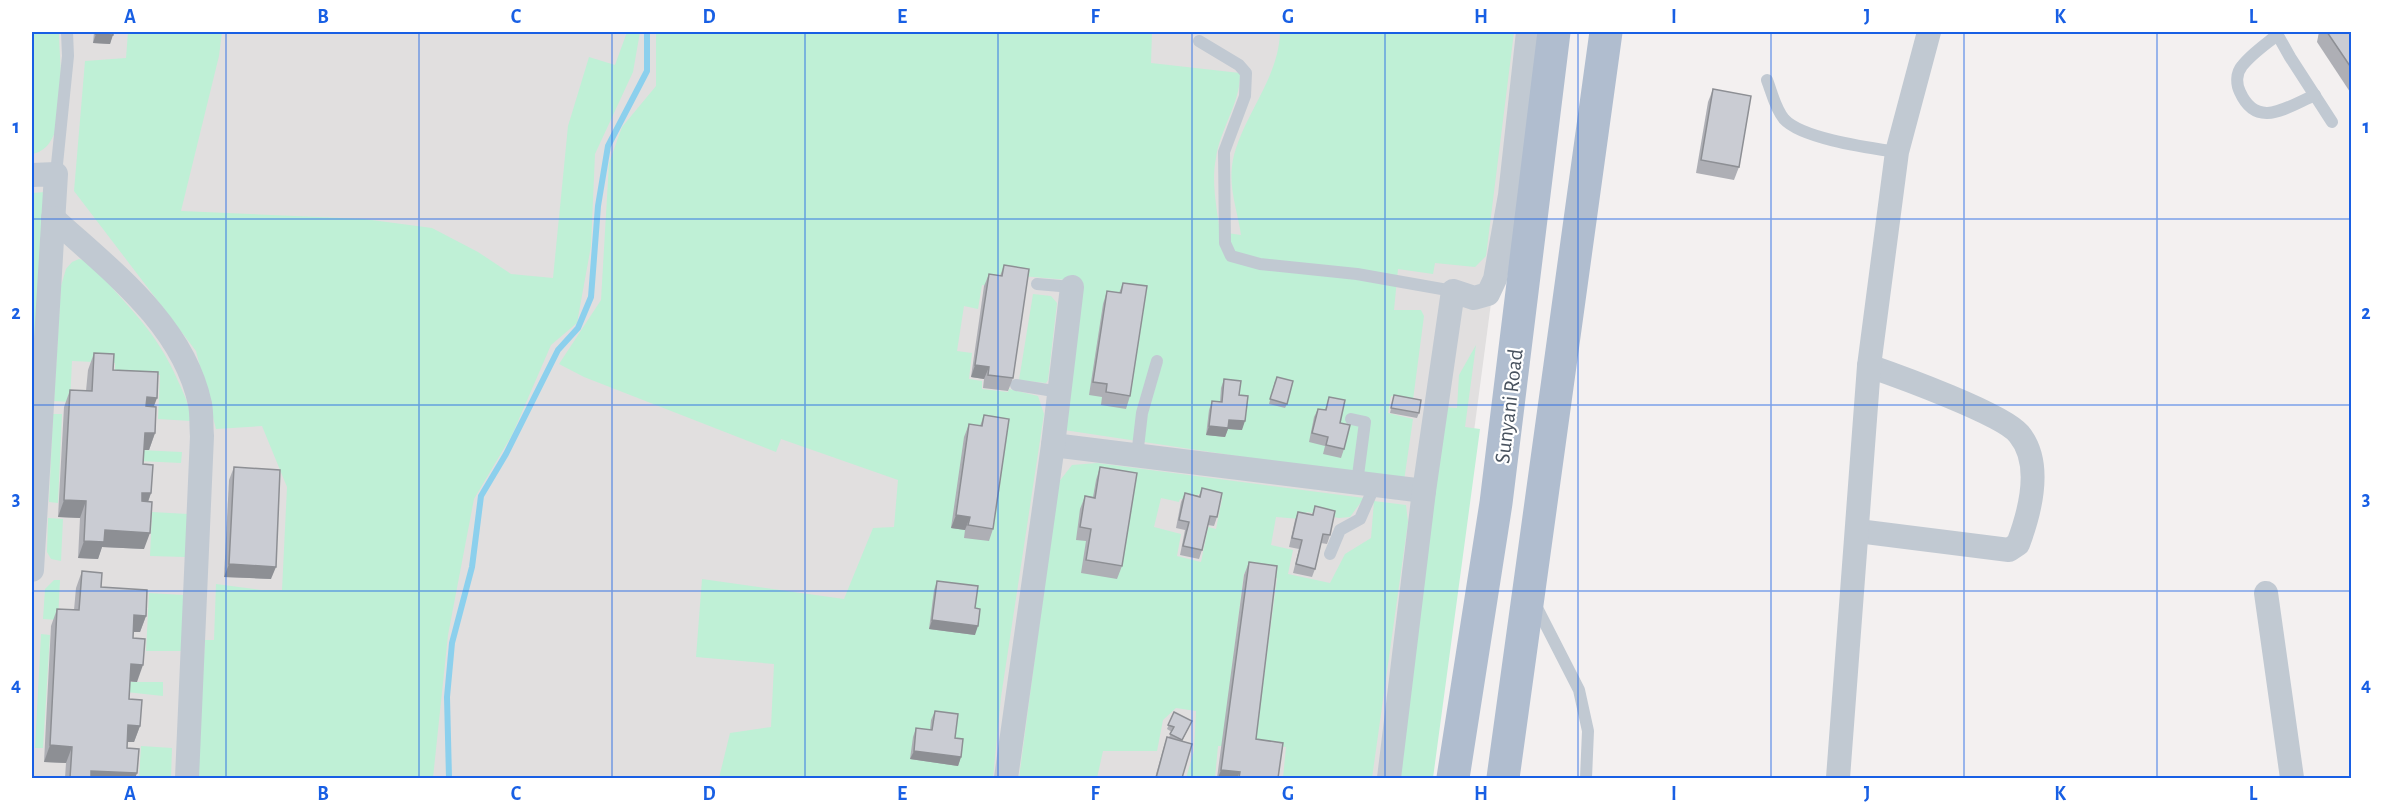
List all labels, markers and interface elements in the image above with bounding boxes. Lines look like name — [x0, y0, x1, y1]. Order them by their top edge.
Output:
text: A — [124, 7, 136, 27]
text: B — [317, 7, 329, 27]
text: C — [511, 7, 522, 27]
text: D — [702, 7, 716, 27]
text: E — [897, 7, 907, 27]
text: F — [1090, 7, 1100, 27]
text: G — [1282, 7, 1294, 27]
text: H — [1474, 7, 1488, 27]
text: I — [1671, 7, 1677, 27]
text: J — [1864, 7, 1870, 27]
text: K — [2054, 7, 2066, 27]
text: L — [2249, 7, 2258, 27]
text: 1 — [12, 117, 20, 137]
text: 1 — [2362, 117, 2370, 137]
text: 2 — [11, 303, 21, 323]
text: 2 — [2361, 303, 2371, 323]
street label: Sunyani Road — [1491, 348, 1527, 465]
text: 3 — [12, 489, 20, 509]
text: 3 — [2362, 489, 2370, 509]
text: 4 — [11, 675, 21, 695]
text: 4 — [2361, 675, 2371, 695]
text: A — [124, 784, 136, 804]
text: B — [317, 784, 329, 804]
text: C — [511, 784, 522, 804]
text: D — [702, 784, 716, 804]
text: E — [897, 784, 907, 804]
text: F — [1090, 784, 1100, 804]
text: G — [1282, 784, 1294, 804]
text: H — [1474, 784, 1488, 804]
text: I — [1671, 784, 1677, 804]
text: J — [1864, 784, 1870, 804]
text: K — [2054, 784, 2066, 804]
text: L — [2249, 784, 2258, 804]

